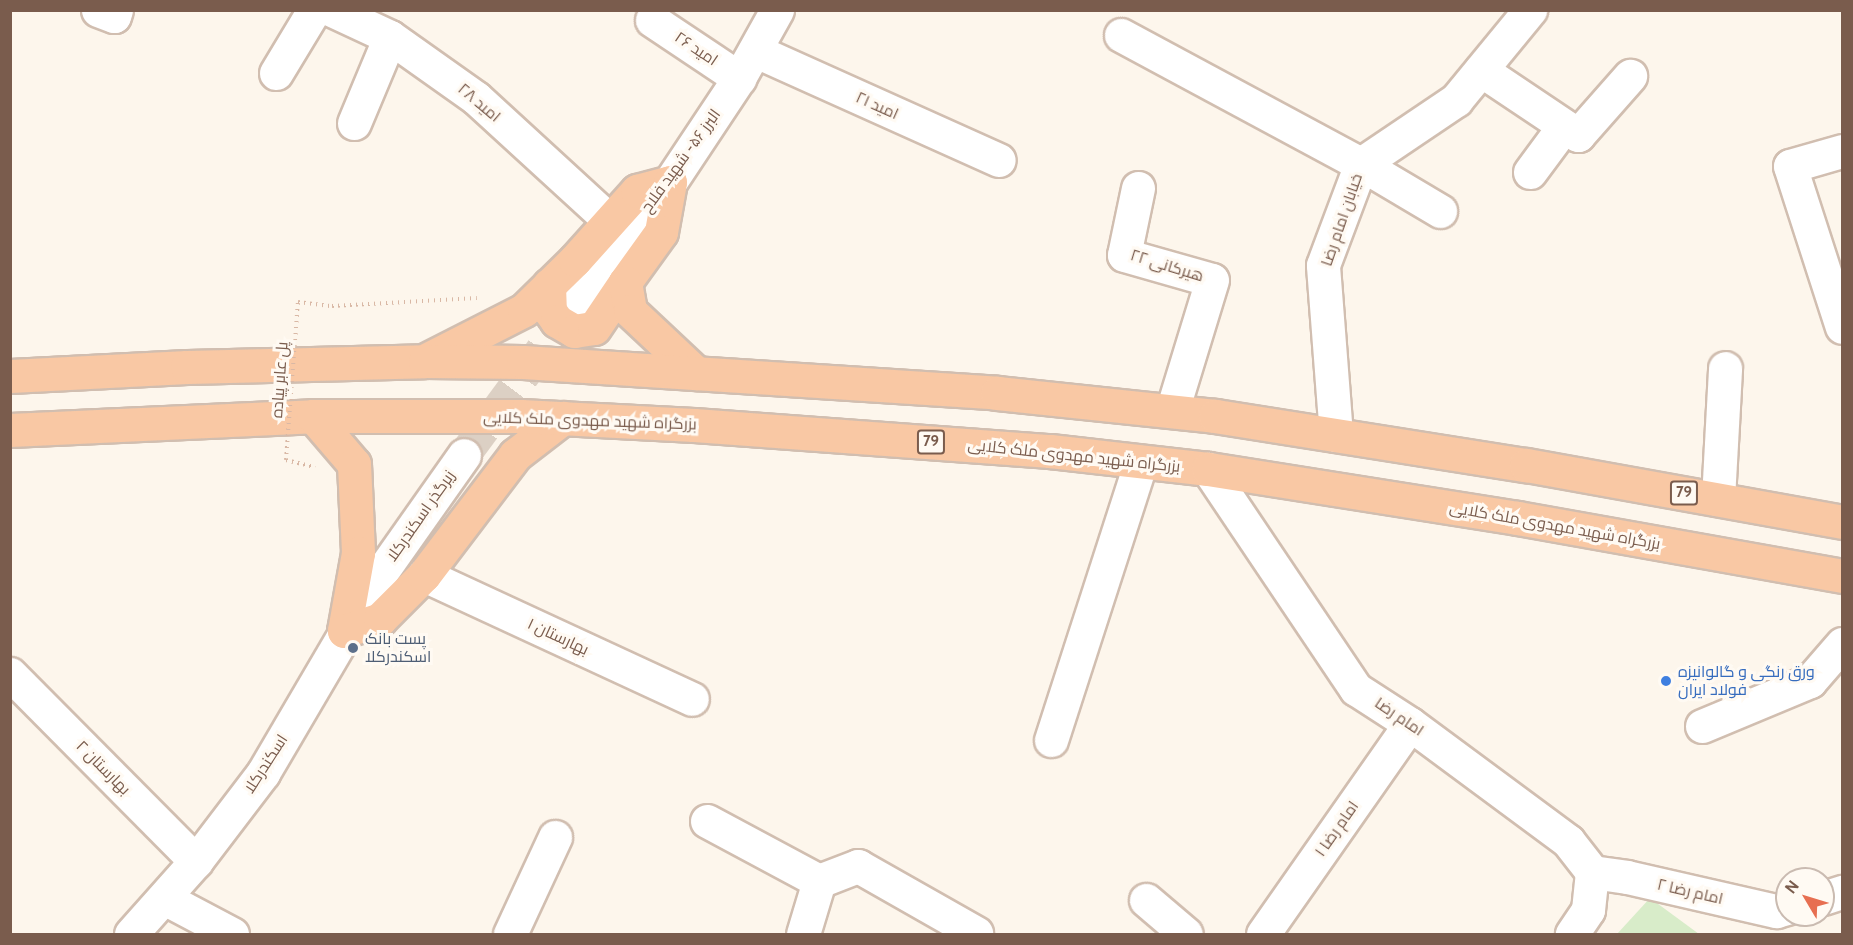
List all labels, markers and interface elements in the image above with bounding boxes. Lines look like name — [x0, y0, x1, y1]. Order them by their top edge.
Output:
street label: امید ۲۶ — [671, 28, 721, 70]
street label: امید ۲۸ — [454, 80, 504, 126]
street label: امید ۲۱ — [853, 88, 901, 124]
street label: البرز ۵۶- شهید فلاح — [637, 106, 725, 216]
street label: خیابان امام رضا — [1317, 171, 1367, 269]
street label: هیرکانی ۲۲ — [1128, 246, 1206, 286]
street label: پل عابر پیاده — [268, 341, 292, 419]
street label: بزرگراه شهید مهدوی ملک کلایی — [483, 408, 697, 434]
road number: 79 — [916, 430, 946, 454]
street label: بزرگراه شهید مهدوی ملک کلایی — [967, 435, 1181, 477]
street label: زیرگذر اسکندرکلا — [383, 467, 459, 565]
road number: 79 — [1669, 481, 1699, 505]
street label: بزرگراه شهید مهدوی ملک کلایی — [1448, 498, 1662, 554]
street label: بهارستان ۱ — [524, 614, 592, 660]
place label: پست بانک اسکندرکلا — [365, 629, 431, 667]
marker: پست بانک اسکندرکلا — [346, 641, 360, 655]
place label: ورق رنگی و گالوانیزه فولاد ایران — [1678, 662, 1815, 700]
marker: ورق رنگی و گالوانیزه فولاد ایران — [1659, 674, 1673, 688]
street label: امام رضا — [1371, 694, 1427, 740]
street label: اسکندرکلا — [240, 731, 292, 797]
street label: بهارستان ۲ — [72, 737, 134, 799]
street label: امام رضا ۱ — [1311, 797, 1363, 861]
north arrow — [1775, 867, 1835, 927]
street label: امام رضا ۲ — [1655, 875, 1725, 909]
text: N — [1781, 877, 1803, 897]

